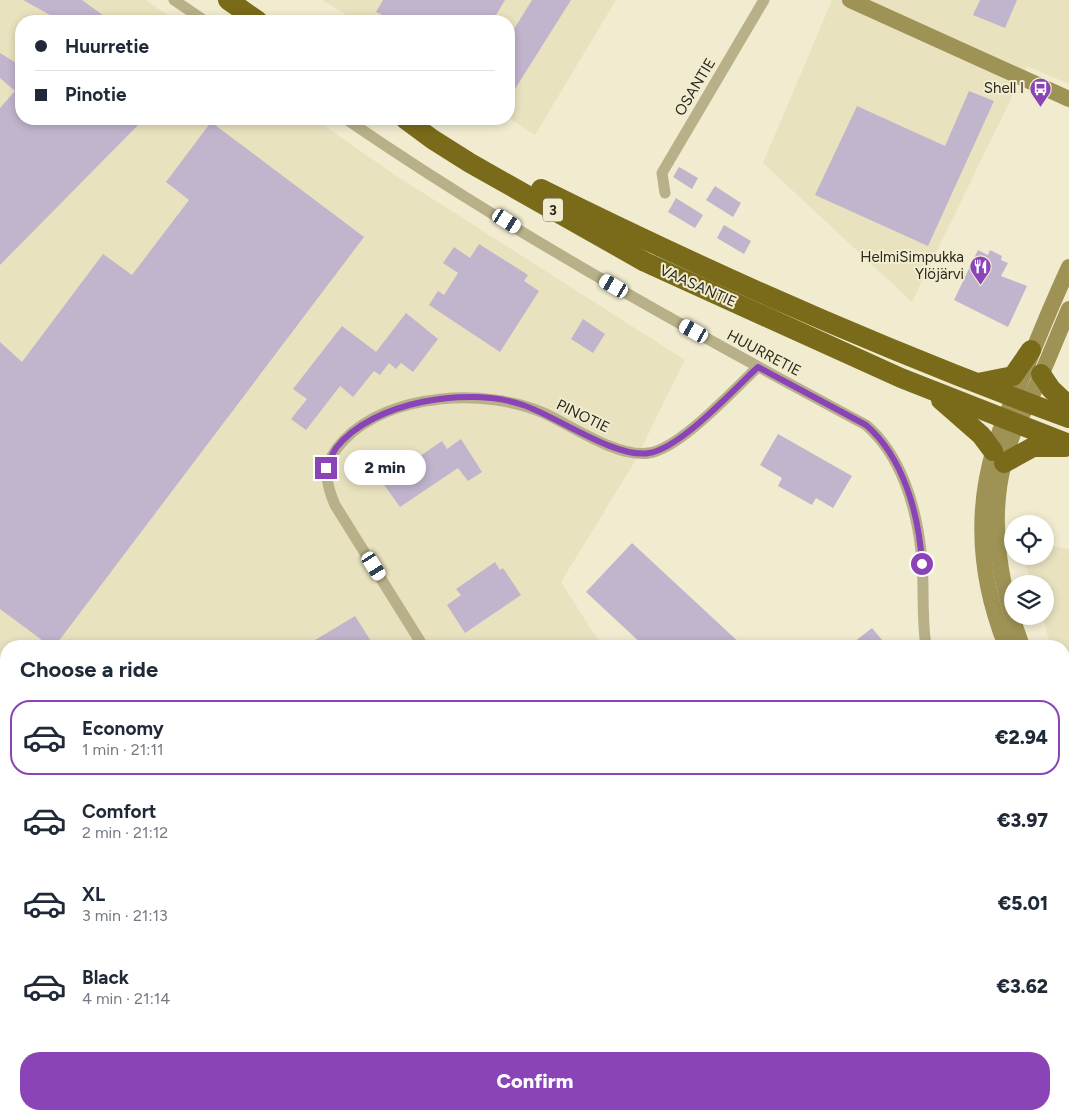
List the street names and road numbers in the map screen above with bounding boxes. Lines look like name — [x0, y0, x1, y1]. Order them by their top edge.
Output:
street label: OSANTIE — [671, 55, 719, 119]
road number: 3 — [543, 198, 563, 222]
street label: VAASANTIE — [657, 261, 739, 311]
street label: HUURRETIE — [724, 326, 804, 380]
street label: PINOTIE — [553, 395, 613, 437]

